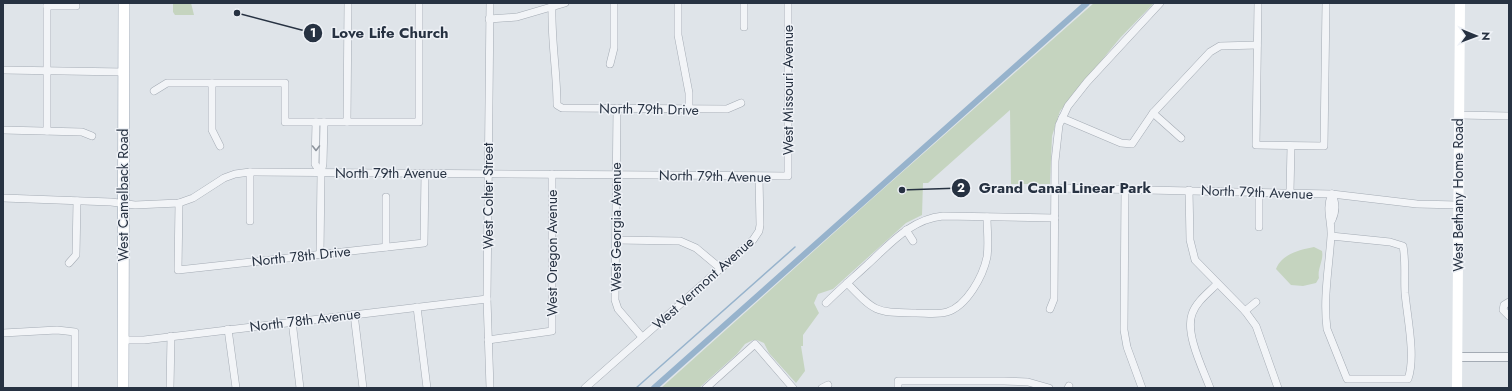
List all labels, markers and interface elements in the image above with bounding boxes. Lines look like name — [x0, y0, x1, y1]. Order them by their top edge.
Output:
north arrow — [1456, 16, 1496, 56]
callout: Love Life Church — [303, 20, 456, 47]
text: Love Life Church — [331, 22, 449, 44]
text: 1 — [310, 24, 316, 42]
street label: West Missouri Avenue — [778, 25, 798, 155]
text: N — [1478, 32, 1494, 41]
street label: North 79th Drive — [599, 98, 699, 120]
street label: West Bethany Home Road — [1448, 118, 1468, 272]
street label: West Camelback Road — [113, 129, 133, 261]
street label: West Colter Street — [478, 142, 498, 249]
one-way arrow — [311, 145, 320, 151]
street label: West Georgia Avenue — [606, 162, 626, 292]
street label: North 79th Avenue — [335, 163, 447, 183]
street label: North 79th Avenue — [659, 165, 771, 187]
callout: Grand Canal Linear Park — [951, 175, 1159, 202]
text: Grand Canal Linear Park — [979, 177, 1152, 199]
text: 2 — [957, 179, 965, 197]
street label: North 79th Avenue — [1201, 180, 1313, 204]
street label: West Oregon Avenue — [542, 190, 562, 316]
street label: West Vermont Avenue — [648, 232, 758, 334]
street label: North 78th Drive — [251, 241, 351, 271]
street label: North 78th Avenue — [248, 303, 362, 337]

